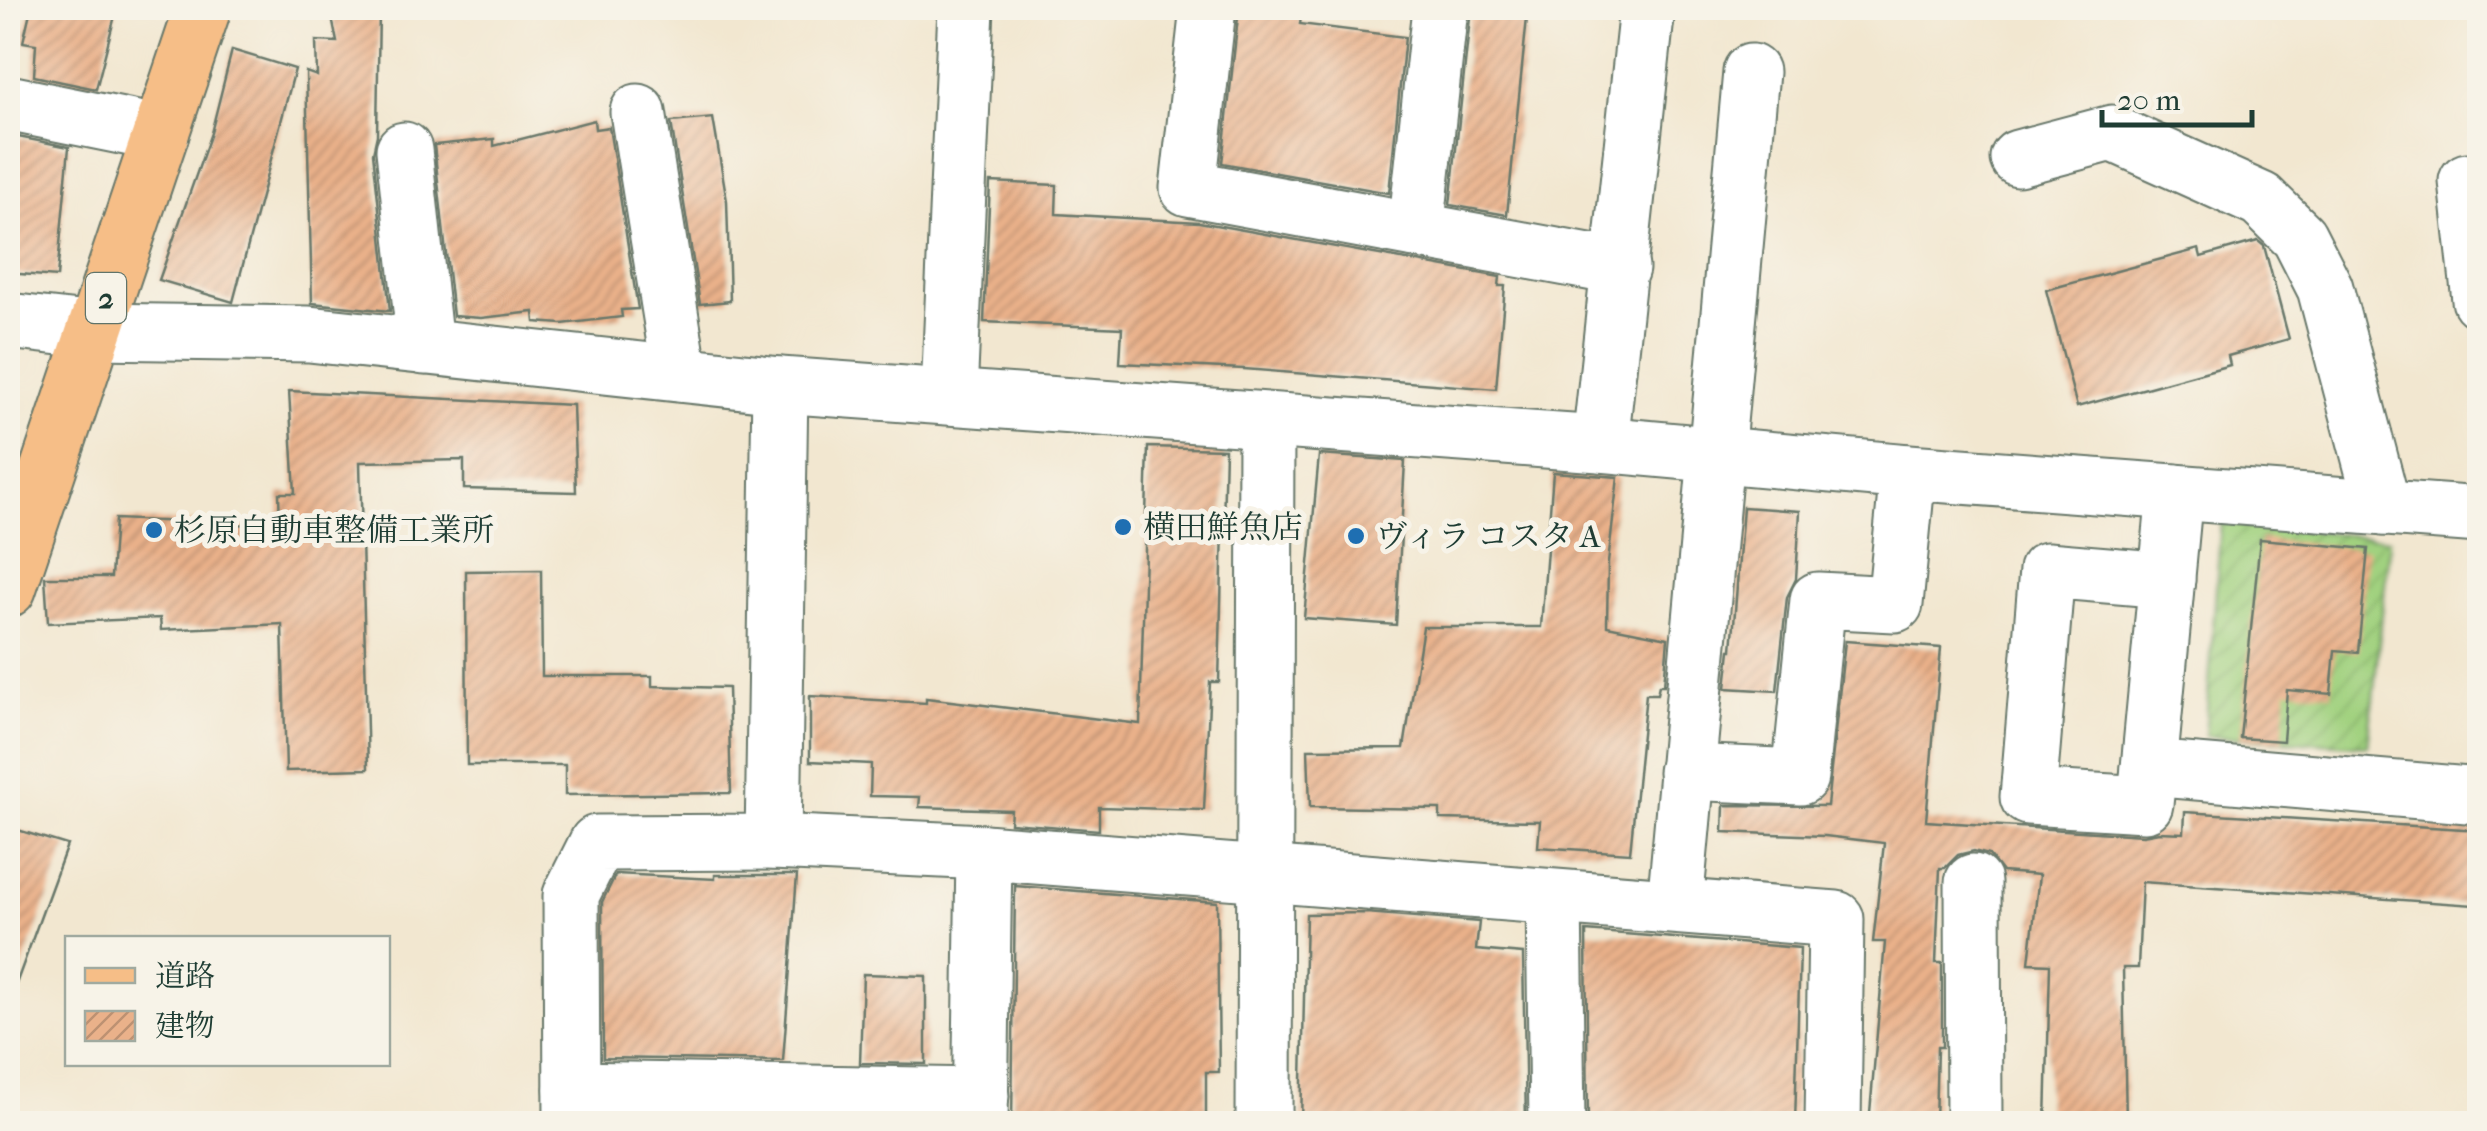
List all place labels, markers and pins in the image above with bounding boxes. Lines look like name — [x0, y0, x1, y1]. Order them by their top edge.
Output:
place label: 横田鮮魚店 — [1143, 509, 1303, 546]
place label: 杉原自動車整備工業所 — [174, 512, 494, 549]
marker: 横田鮮魚店 — [1112, 516, 1134, 538]
place label: ヴィラ コスタ A — [1376, 518, 1601, 555]
marker: 杉原自動車整備工業所 — [143, 519, 165, 541]
marker: ヴィラ コスタ A — [1345, 525, 1367, 547]

